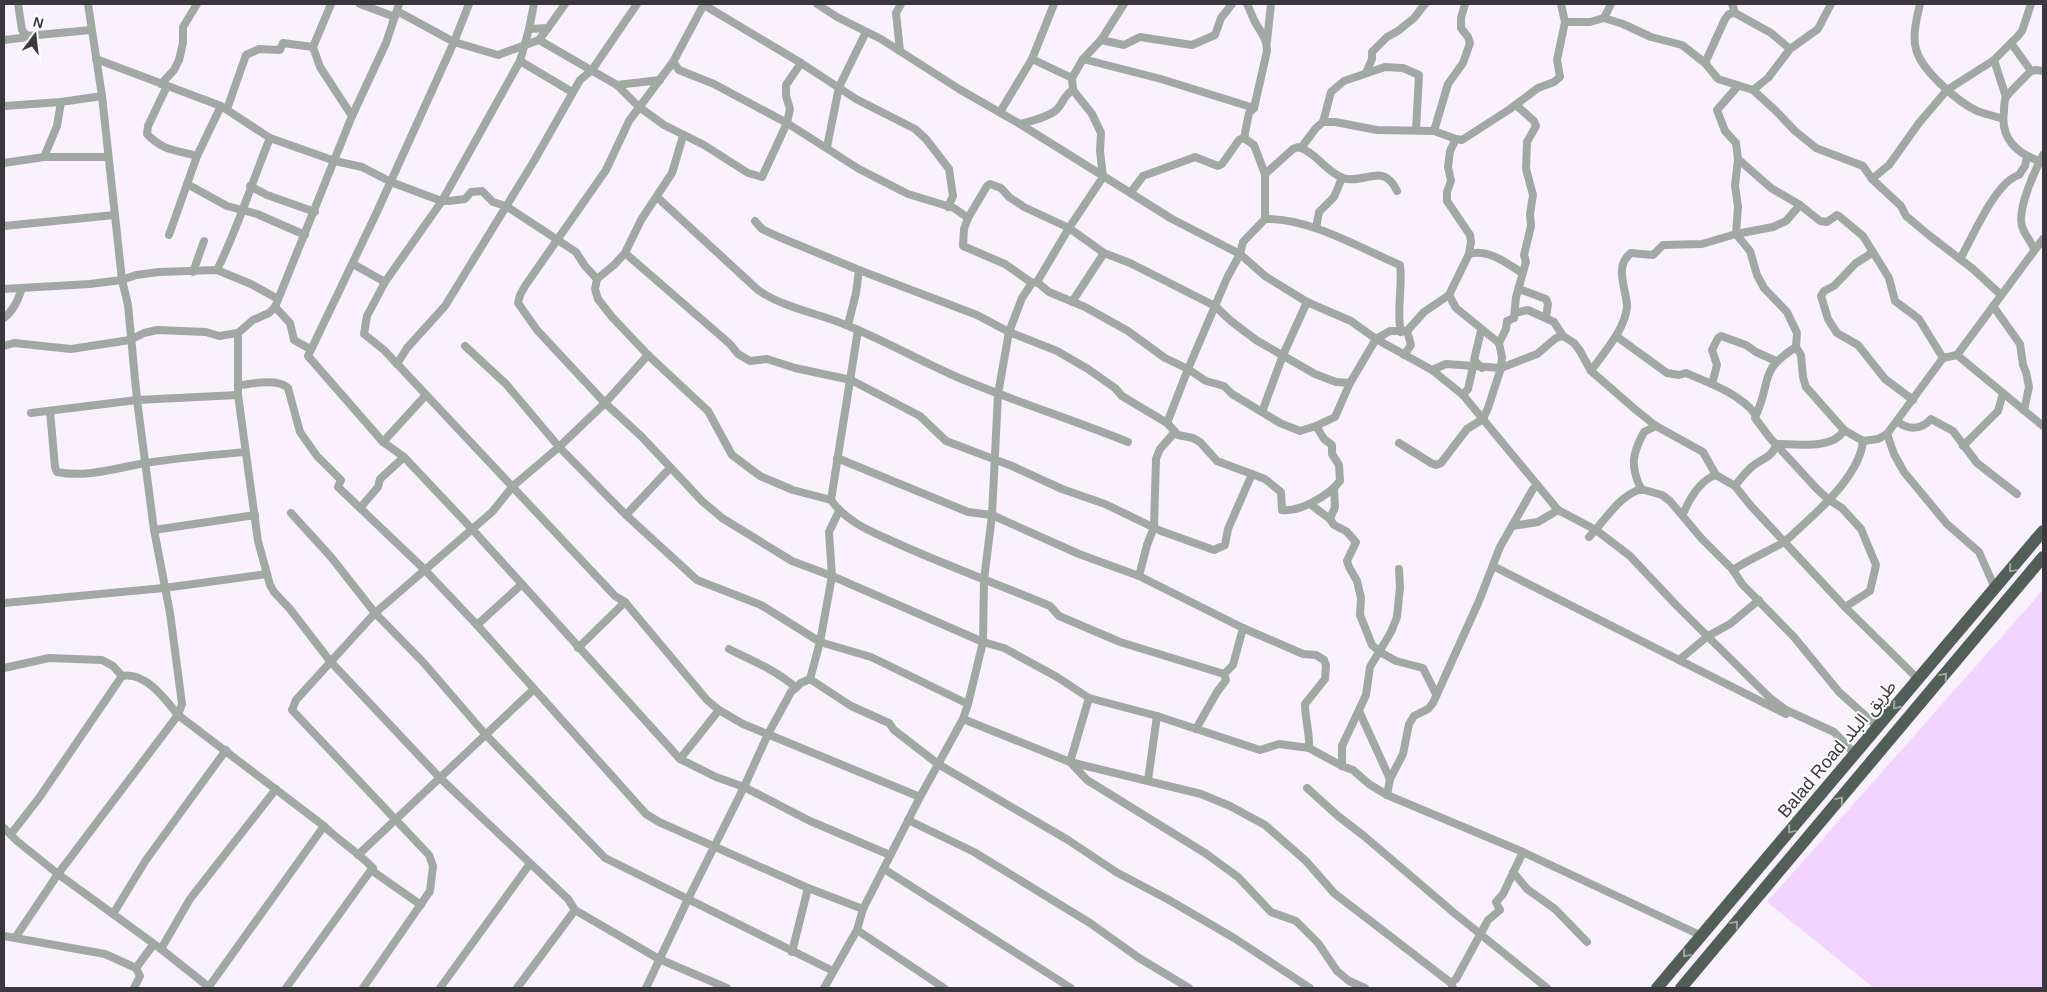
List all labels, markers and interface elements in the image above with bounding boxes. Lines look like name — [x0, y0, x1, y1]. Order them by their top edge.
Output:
north arrow — [10, 10, 60, 60]
text: N — [31, 13, 45, 31]
one-way arrow — [2008, 563, 2017, 572]
one-way arrow — [1939, 673, 1947, 682]
street label: Balad Road طريق البلد — [1774, 676, 1901, 822]
one-way arrow — [1893, 700, 1901, 709]
one-way arrow — [1834, 797, 1843, 806]
one-way arrow — [1787, 825, 1796, 834]
one-way arrow — [1729, 921, 1738, 930]
one-way arrow — [1683, 949, 1692, 958]

